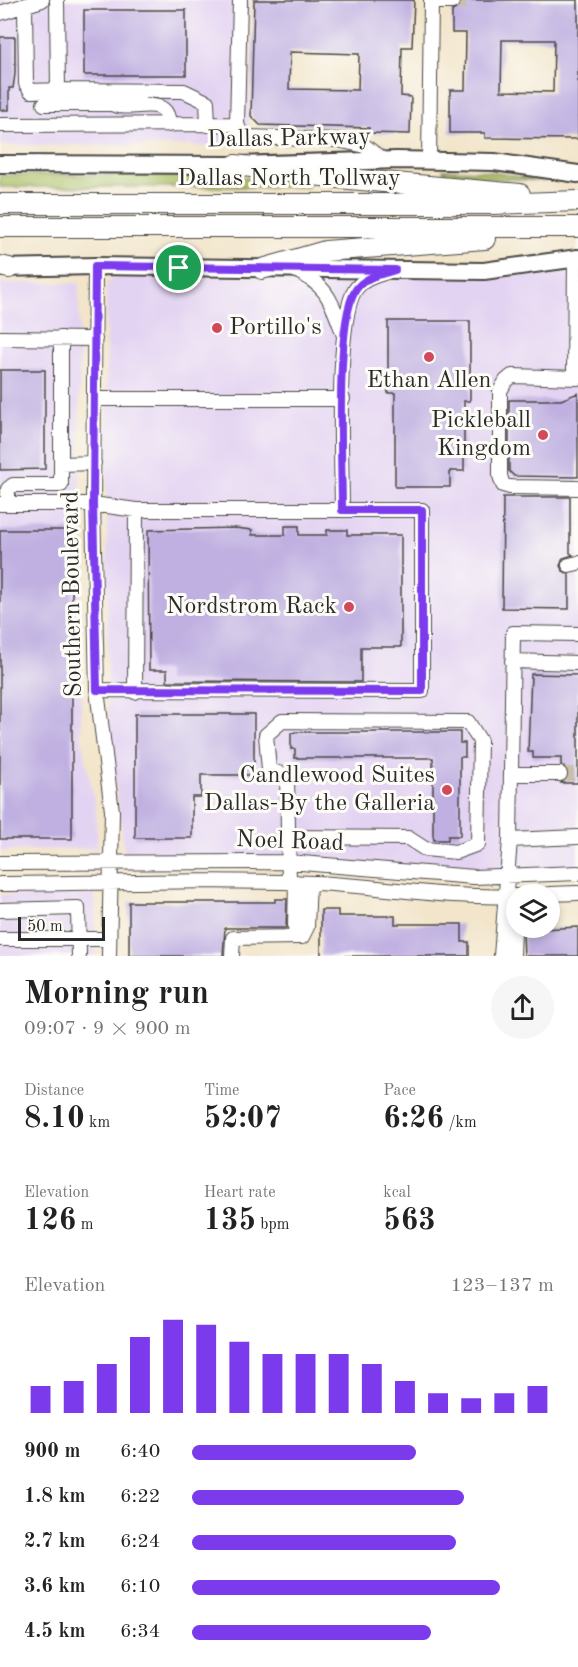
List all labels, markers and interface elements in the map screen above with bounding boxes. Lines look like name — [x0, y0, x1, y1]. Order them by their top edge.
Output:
street label: Dallas Parkway — [207, 126, 371, 152]
street label: Dallas North Tollway — [177, 167, 401, 191]
pin — [153, 242, 204, 293]
icon: arrive — [162, 251, 195, 284]
place label: Portillo's — [229, 316, 322, 340]
marker: Portillo's — [210, 321, 224, 335]
marker: Ethan Allen — [422, 350, 436, 364]
place label: Ethan Allen — [367, 369, 491, 393]
place label: Pickleball Kingdom — [431, 409, 531, 461]
marker: Pickleball Kingdom — [536, 428, 550, 442]
street label: Southern Boulevard — [59, 491, 87, 697]
place label: Nordstrom Rack — [166, 595, 337, 619]
marker: Nordstrom Rack — [342, 600, 356, 614]
place label: Candlewood Suites Dallas-By the Galleria — [204, 764, 435, 816]
marker: Candlewood Suites Dallas-By the Galleria — [440, 783, 454, 797]
street label: Noel Road — [236, 828, 344, 856]
map controls — [506, 884, 560, 938]
button: layers — [506, 884, 560, 938]
scale bar — [18, 914, 105, 941]
text: 50 m — [27, 919, 63, 935]
button: share — [491, 976, 554, 1039]
text: Morning run — [24, 978, 209, 1011]
text: 09:07 · 9 × 900 m — [24, 1019, 191, 1039]
text: Distance — [24, 1083, 84, 1099]
text: Time — [204, 1083, 239, 1099]
text: Pace — [383, 1083, 416, 1099]
text: 8.10 — [24, 1104, 85, 1134]
text: 52:07 — [204, 1104, 282, 1134]
text: 6:26 — [383, 1104, 444, 1134]
text: km — [85, 1115, 110, 1131]
text: /km — [444, 1115, 477, 1131]
text: Elevation — [24, 1185, 89, 1201]
text: Heart rate — [204, 1185, 276, 1201]
text: kcal — [383, 1185, 411, 1201]
text: 126 — [24, 1206, 76, 1236]
text: 135 — [204, 1206, 256, 1236]
text: 563 — [383, 1206, 436, 1236]
text: m — [76, 1217, 93, 1233]
text: bpm — [256, 1217, 290, 1233]
text: Elevation — [24, 1276, 105, 1296]
text: 123–137 m — [451, 1276, 554, 1296]
text: 900 m — [24, 1442, 80, 1462]
text: 6:40 — [120, 1442, 160, 1462]
text: 1.8 km — [24, 1487, 86, 1507]
text: 6:22 — [120, 1487, 160, 1507]
text: 2.7 km — [24, 1532, 86, 1552]
text: 6:24 — [120, 1532, 160, 1552]
text: 3.6 km — [24, 1577, 86, 1597]
text: 6:10 — [120, 1577, 160, 1597]
text: 4.5 km — [24, 1622, 86, 1642]
text: 6:34 — [120, 1622, 160, 1642]

